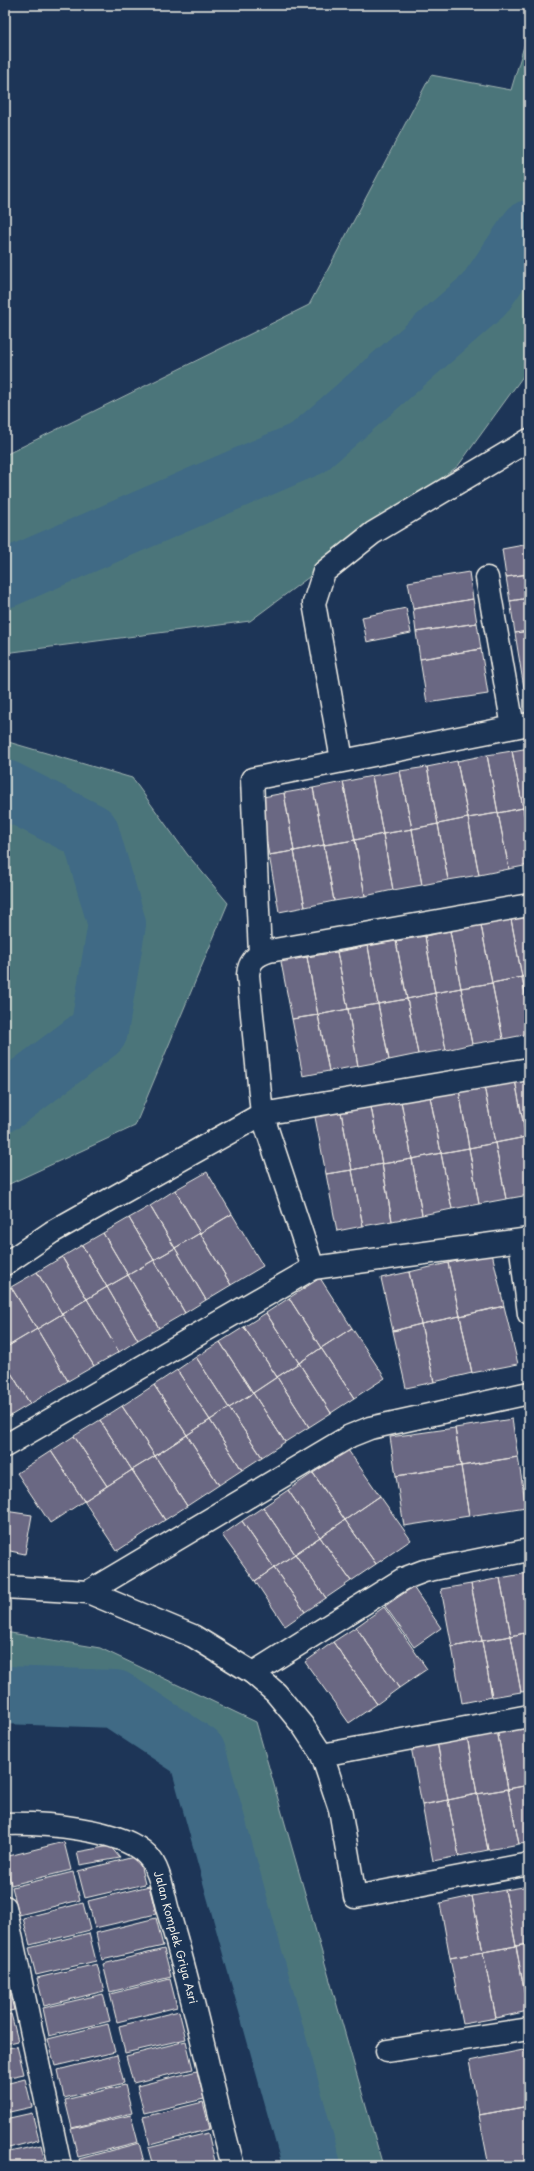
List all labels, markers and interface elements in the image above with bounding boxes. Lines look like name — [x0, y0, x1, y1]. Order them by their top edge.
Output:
street label: Jalan Komplek Griya Asri — [150, 1868, 202, 2005]

